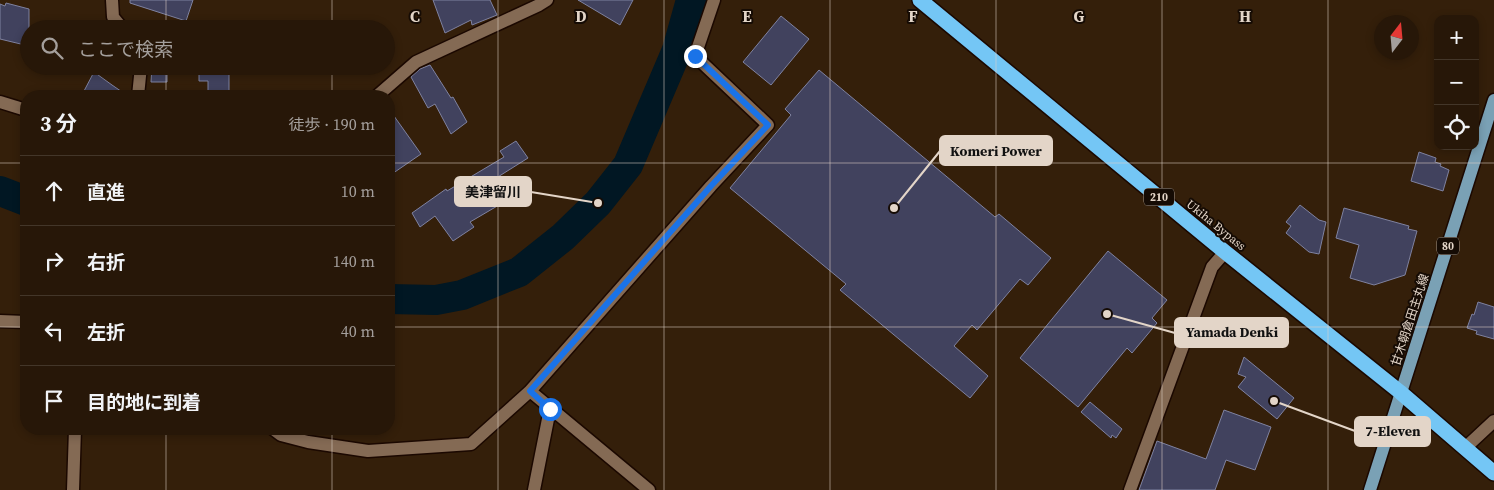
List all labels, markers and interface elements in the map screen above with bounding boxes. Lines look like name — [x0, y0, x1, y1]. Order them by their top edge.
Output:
text: C — [410, 5, 420, 27]
text: D — [575, 5, 587, 27]
text: E — [742, 5, 752, 27]
text: F — [908, 5, 918, 27]
text: G — [1074, 5, 1085, 27]
text: H — [1239, 5, 1251, 27]
north arrow — [1374, 15, 1419, 60]
map controls — [1434, 15, 1479, 150]
button: + — [1434, 15, 1479, 60]
search box — [20, 20, 395, 75]
icon: search — [38, 34, 66, 62]
text: ここで検索 — [78, 36, 173, 62]
route end — [684, 45, 707, 68]
button: − — [1434, 60, 1479, 105]
button: locate — [1434, 105, 1479, 150]
text: 3 分 — [40, 109, 77, 138]
text: 徒歩 · 190 m — [289, 113, 375, 135]
callout: Komeri Power — [940, 136, 1052, 165]
text: Komeri Power — [950, 141, 1042, 161]
icon: ahead — [40, 177, 68, 205]
callout: 美津留川 — [455, 177, 531, 206]
text: 直進 — [87, 179, 125, 205]
text: 10 m — [341, 180, 375, 202]
text: 美津留川 — [465, 182, 521, 202]
road number: 210 — [1144, 188, 1174, 206]
street label: Ukiha Bypass — [1183, 196, 1249, 254]
road number: 80 — [1437, 238, 1459, 255]
icon: right — [40, 247, 68, 275]
text: 右折 — [87, 249, 125, 275]
text: 140 m — [333, 250, 375, 272]
street label: 甘木朝倉田主丸線 — [1388, 272, 1432, 368]
icon: left — [40, 317, 68, 345]
callout: Yamada Denki — [1175, 318, 1288, 347]
text: 左折 — [87, 319, 125, 345]
text: 40 m — [341, 320, 375, 342]
text: Yamada Denki — [1186, 322, 1279, 342]
icon: arrive — [40, 387, 68, 415]
text: 目的地に到着 — [87, 389, 201, 415]
route start — [539, 398, 562, 421]
callout: 7-Eleven — [1355, 417, 1430, 446]
text: 7-Eleven — [1365, 421, 1421, 441]

